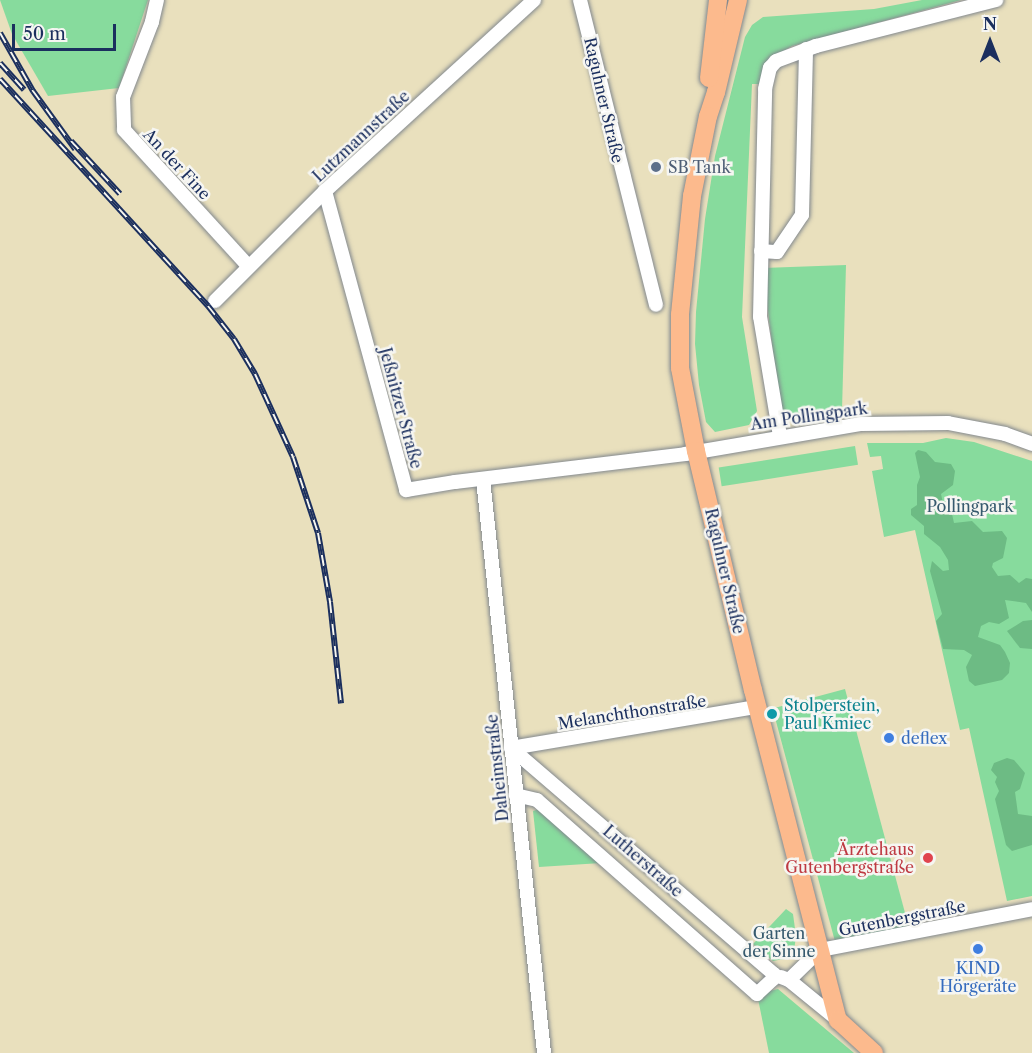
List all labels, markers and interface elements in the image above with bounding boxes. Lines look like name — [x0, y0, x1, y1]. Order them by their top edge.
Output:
scale bar — [15, 12, 118, 50]
north arrow — [960, 12, 1020, 72]
text: N — [983, 14, 997, 34]
text: 50 m — [23, 23, 66, 45]
street label: Raguhner Straße — [580, 35, 628, 165]
street label: Lutzmannstraße — [309, 86, 413, 186]
street label: An der Fine — [139, 125, 215, 203]
place label: SB Tank — [668, 157, 731, 177]
marker: SB Tank — [649, 160, 663, 174]
street label: Jeßnitzer Straße — [376, 345, 426, 471]
street label: Am Pollingpark — [749, 398, 869, 434]
park label: Pollingpark — [926, 496, 1014, 516]
street label: Raguhner Straße — [701, 506, 749, 636]
street label: Melanchthonstraße — [557, 691, 707, 733]
place label: Stolperstein, Paul Kmiec — [784, 695, 880, 733]
marker: Stolperstein, Paul Kmiec — [765, 707, 779, 721]
street label: Daheimstraße — [482, 713, 512, 823]
place label: deflex — [901, 728, 947, 748]
marker: deflex — [882, 731, 896, 745]
street label: Lutherstraße — [599, 821, 687, 901]
place label: Ärztehaus Gutenbergstraße — [785, 839, 914, 877]
marker: Ärztehaus Gutenbergstraße — [919, 849, 937, 867]
street label: Gutenbergstraße — [837, 896, 967, 940]
park label: Garten der Sinne — [742, 923, 816, 961]
marker: KIND Hörgeräte — [971, 942, 985, 956]
place label: KIND Hörgeräte — [940, 958, 1016, 996]

